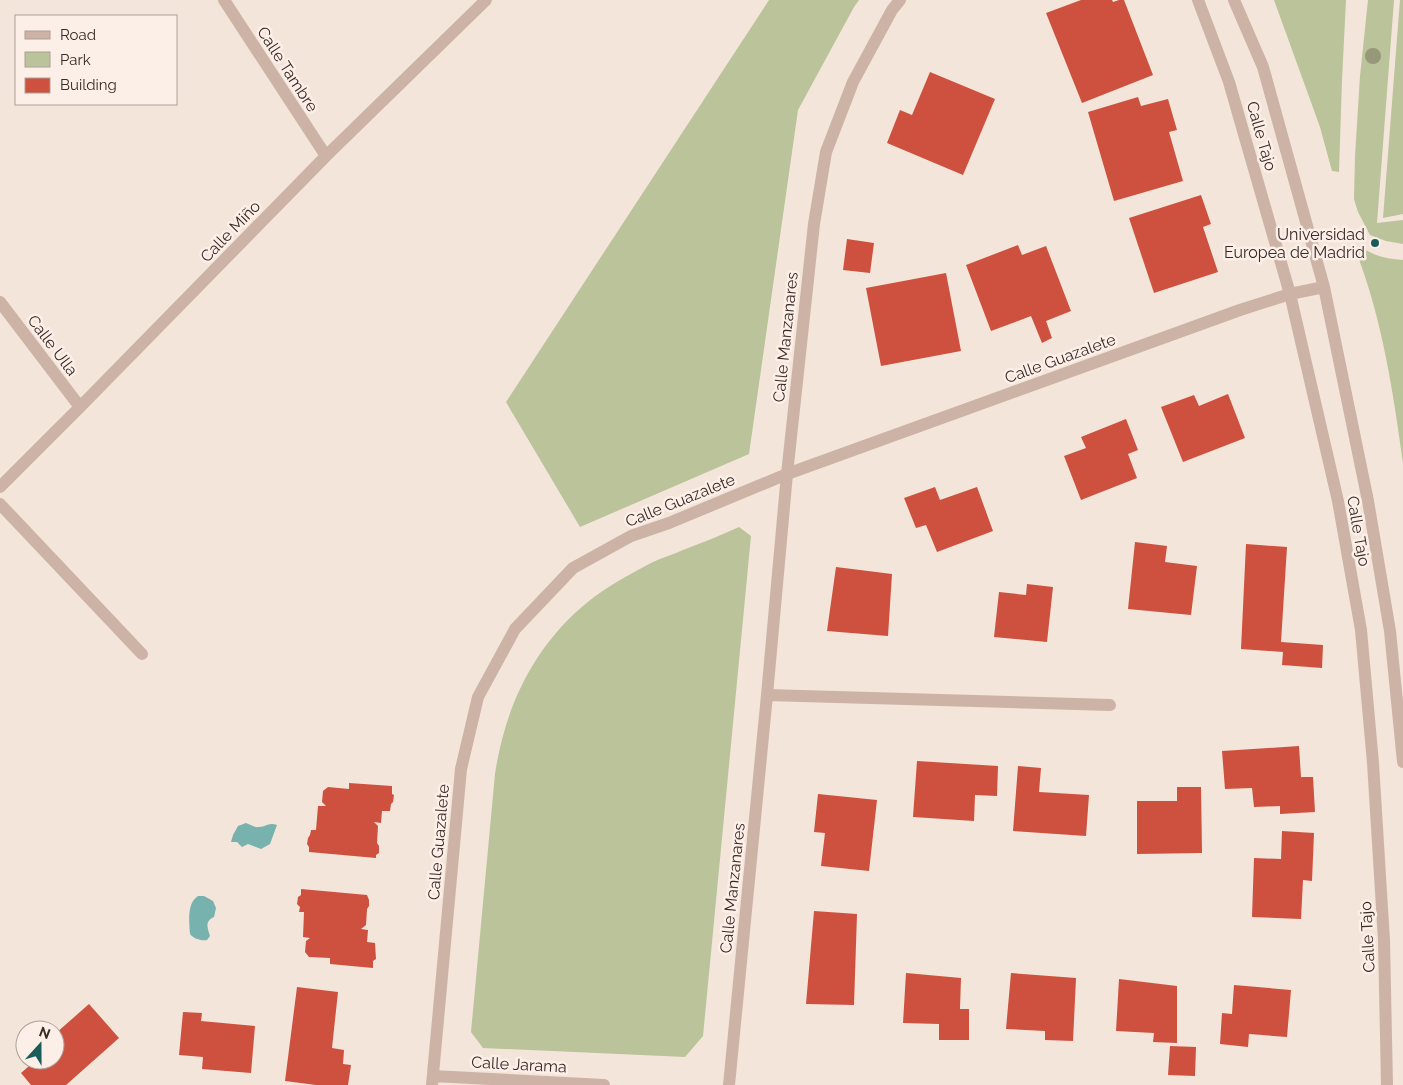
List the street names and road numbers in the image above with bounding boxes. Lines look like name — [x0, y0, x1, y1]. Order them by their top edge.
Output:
street label: Calle Tambre — [253, 23, 322, 115]
street label: Calle Tajo — [1243, 99, 1280, 173]
street label: Calle Miño — [196, 197, 264, 266]
street label: Calle Manzanares — [769, 271, 802, 403]
street label: Calle Ulla — [24, 311, 82, 379]
street label: Calle Guazalete — [1002, 330, 1118, 387]
street label: Calle Guazalete — [623, 470, 738, 531]
street label: Calle Tajo — [1343, 494, 1374, 568]
street label: Calle Guazalete — [424, 783, 453, 901]
street label: Calle Manzanares — [716, 822, 749, 954]
street label: Calle Tajo — [1356, 901, 1379, 973]
street label: Calle Jarama — [471, 1053, 567, 1076]

